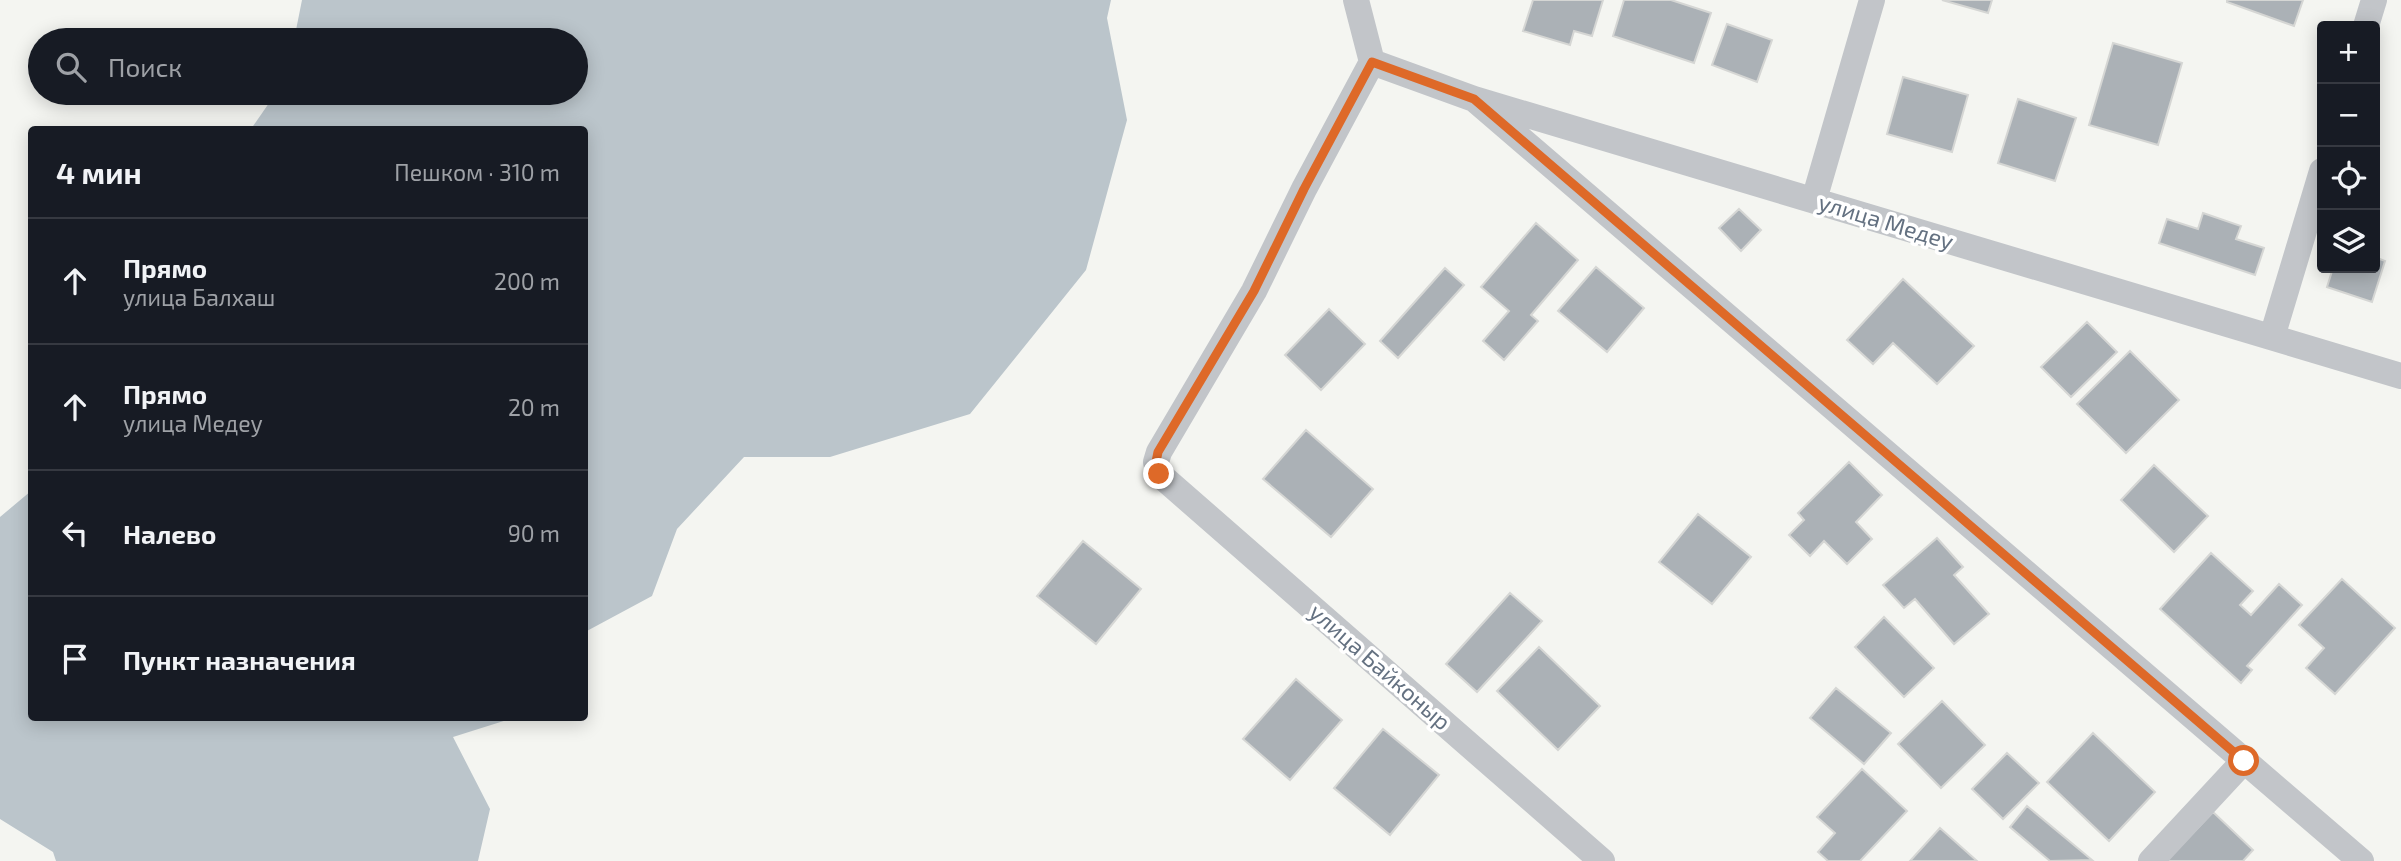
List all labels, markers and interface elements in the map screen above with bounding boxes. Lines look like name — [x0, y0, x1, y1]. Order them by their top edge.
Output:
map controls — [2317, 21, 2380, 273]
button: + — [2317, 21, 2380, 84]
search box — [28, 28, 588, 105]
icon: search — [52, 48, 90, 86]
text: Поиск — [108, 51, 182, 82]
button: − — [2317, 84, 2380, 147]
button: locate — [2317, 147, 2380, 210]
text: 4 мин — [56, 154, 142, 190]
text: Пешком · 310 m — [394, 158, 560, 186]
street label: улица Медеу — [1815, 187, 1957, 256]
button: layers — [2317, 210, 2380, 273]
text: Прямо — [123, 252, 207, 283]
icon: ahead — [56, 262, 94, 300]
text: 200 m — [494, 267, 560, 295]
text: улица Балхаш — [123, 283, 275, 311]
text: Прямо — [123, 378, 207, 409]
icon: ahead — [56, 388, 94, 426]
text: 20 m — [508, 393, 560, 421]
text: улица Медеу — [123, 409, 263, 437]
route end — [1143, 458, 1174, 489]
icon: left — [56, 514, 94, 552]
text: Налево — [123, 518, 216, 549]
text: 90 m — [508, 519, 560, 547]
street label: улица Байконыр — [1304, 597, 1457, 736]
icon: arrive — [56, 640, 94, 678]
text: Пункт назначения — [123, 644, 356, 675]
route start — [2228, 745, 2259, 776]

